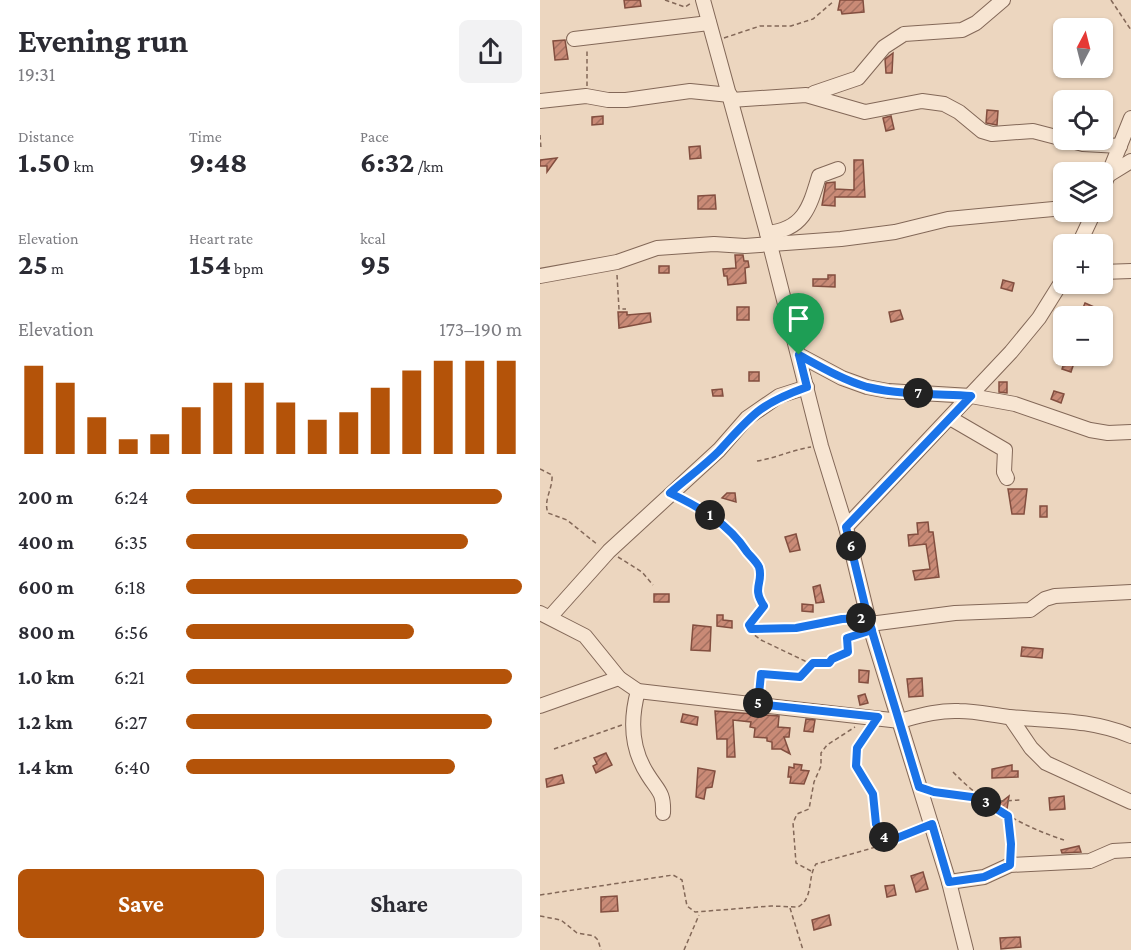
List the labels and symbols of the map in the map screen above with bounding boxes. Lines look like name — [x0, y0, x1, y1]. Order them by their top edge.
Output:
north arrow — [1053, 18, 1113, 78]
pin — [773, 293, 824, 355]
pin: 7 — [903, 378, 933, 408]
pin: 1 — [695, 500, 725, 530]
pin: 6 — [836, 531, 866, 561]
pin: 2 — [846, 603, 876, 633]
pin: 5 — [743, 688, 773, 718]
pin: 3 — [971, 787, 1001, 817]
pin: 4 — [869, 822, 899, 852]

